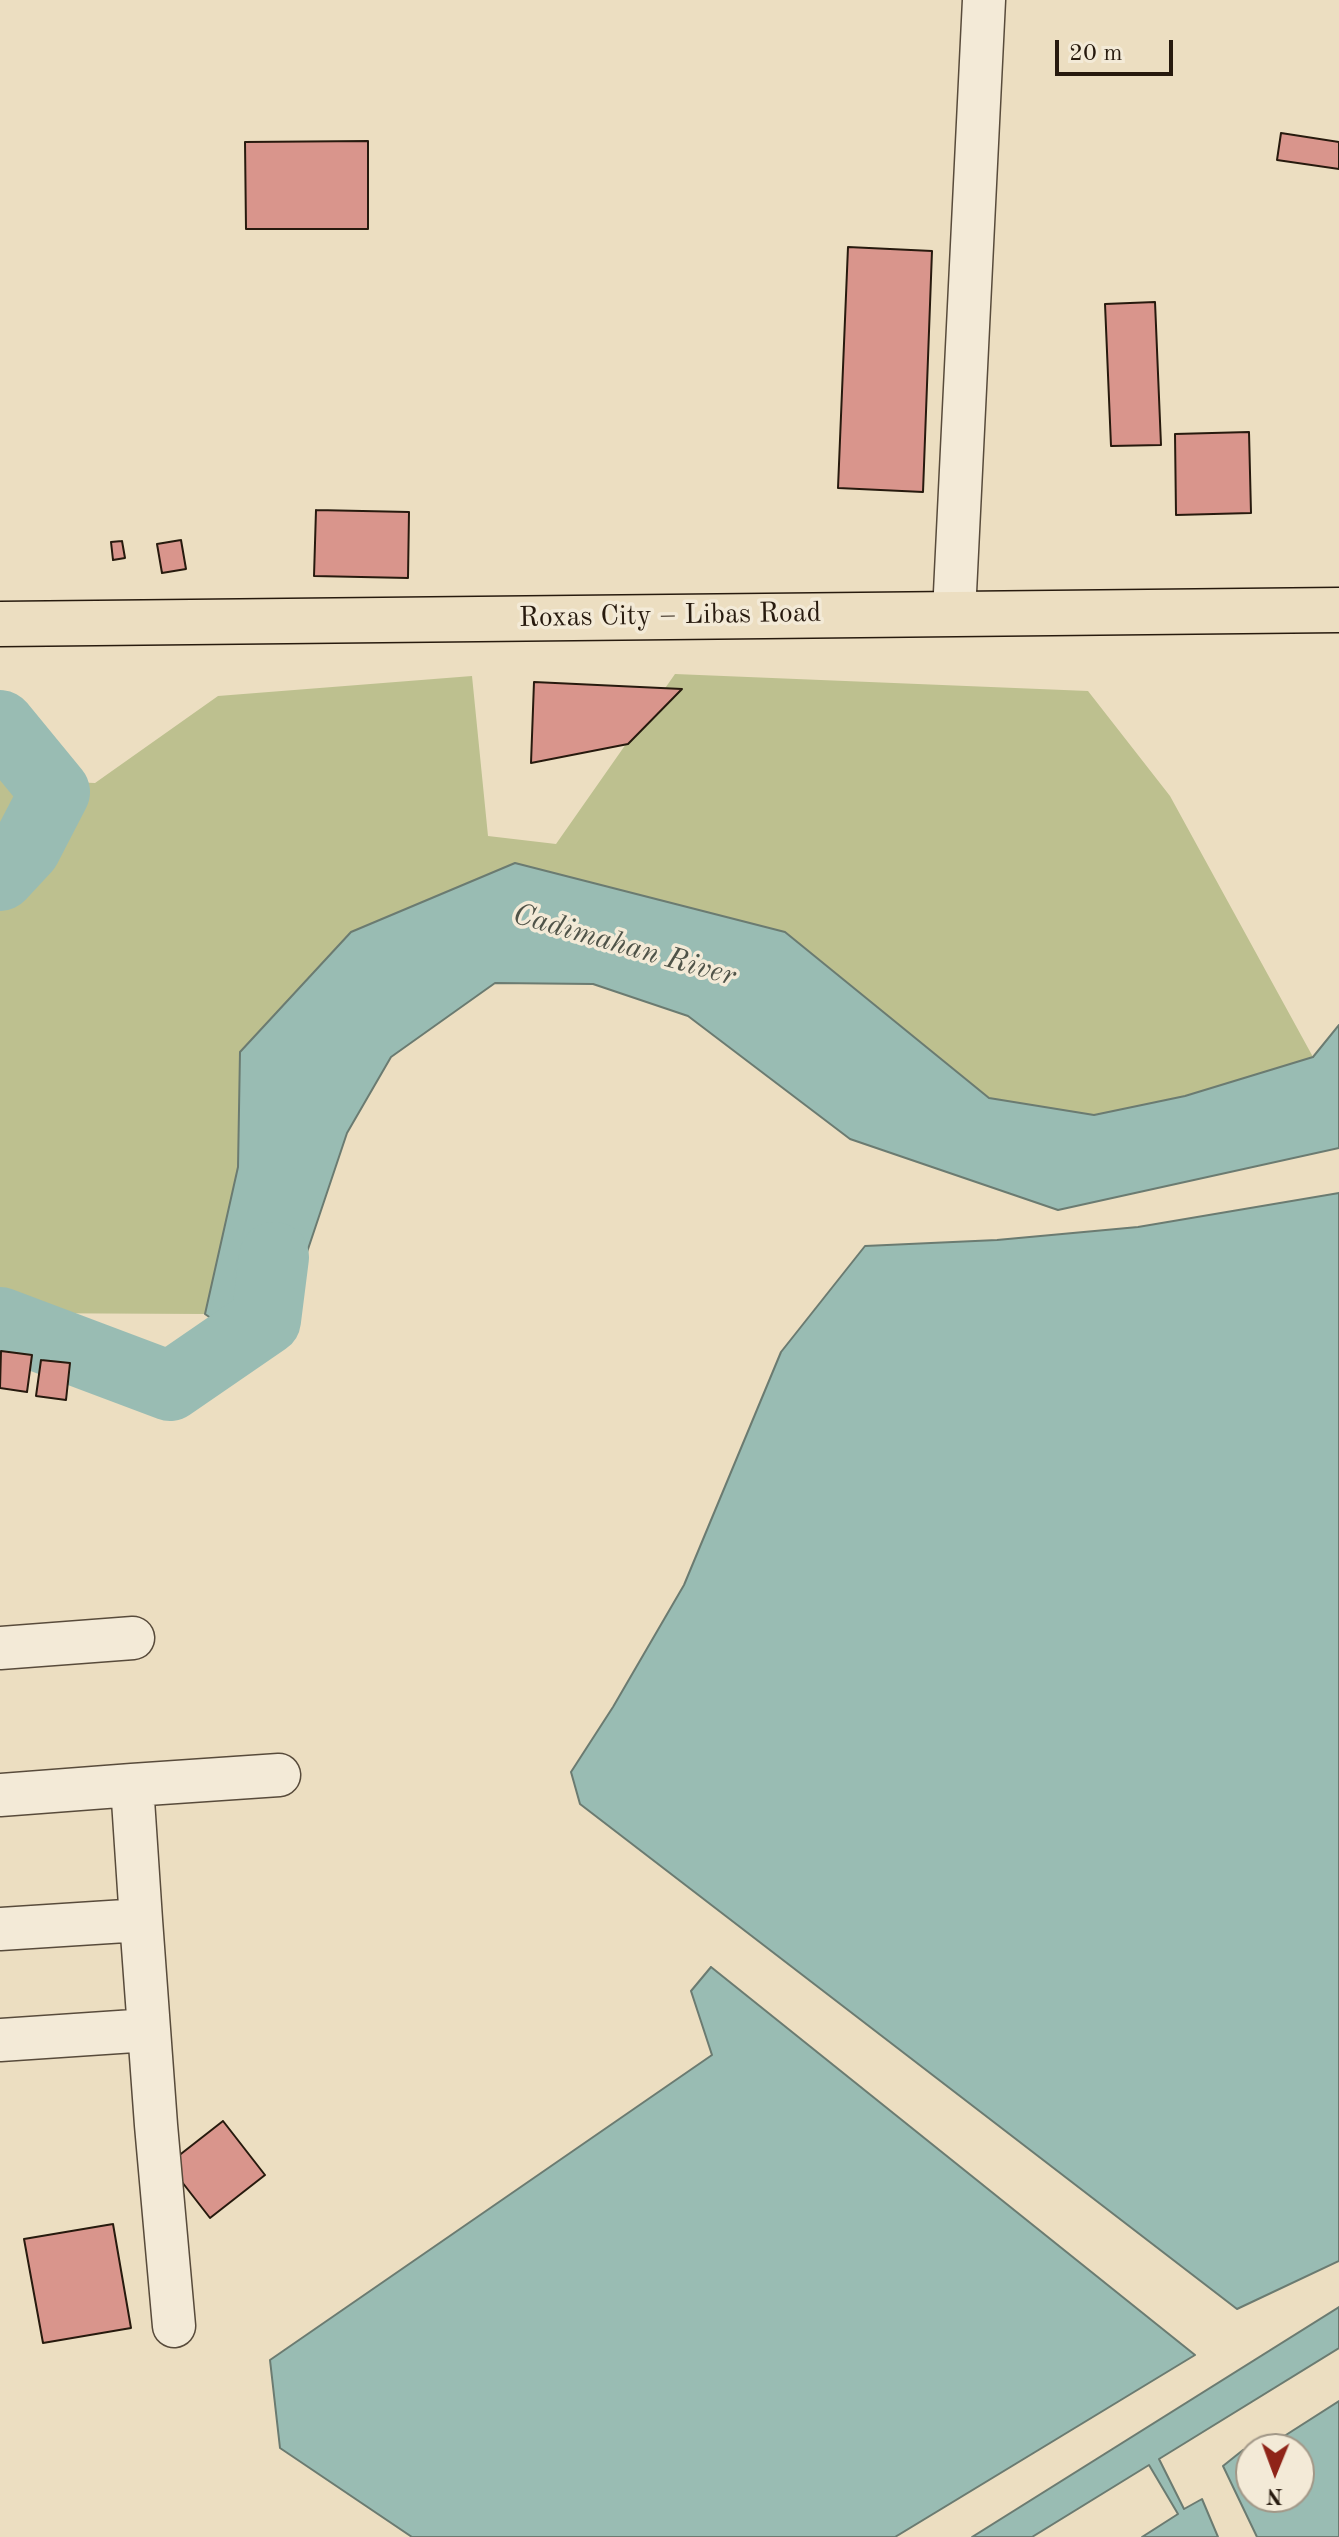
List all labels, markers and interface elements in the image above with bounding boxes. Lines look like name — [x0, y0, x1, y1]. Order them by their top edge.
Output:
scale bar — [1059, 24, 1177, 74]
text: 20 m — [1069, 42, 1123, 66]
street label: Roxas City – Libas Road — [518, 597, 822, 635]
water label: Cadimahan River — [508, 897, 740, 995]
north arrow — [1235, 2433, 1315, 2513]
text: N — [1266, 2484, 1283, 2506]

